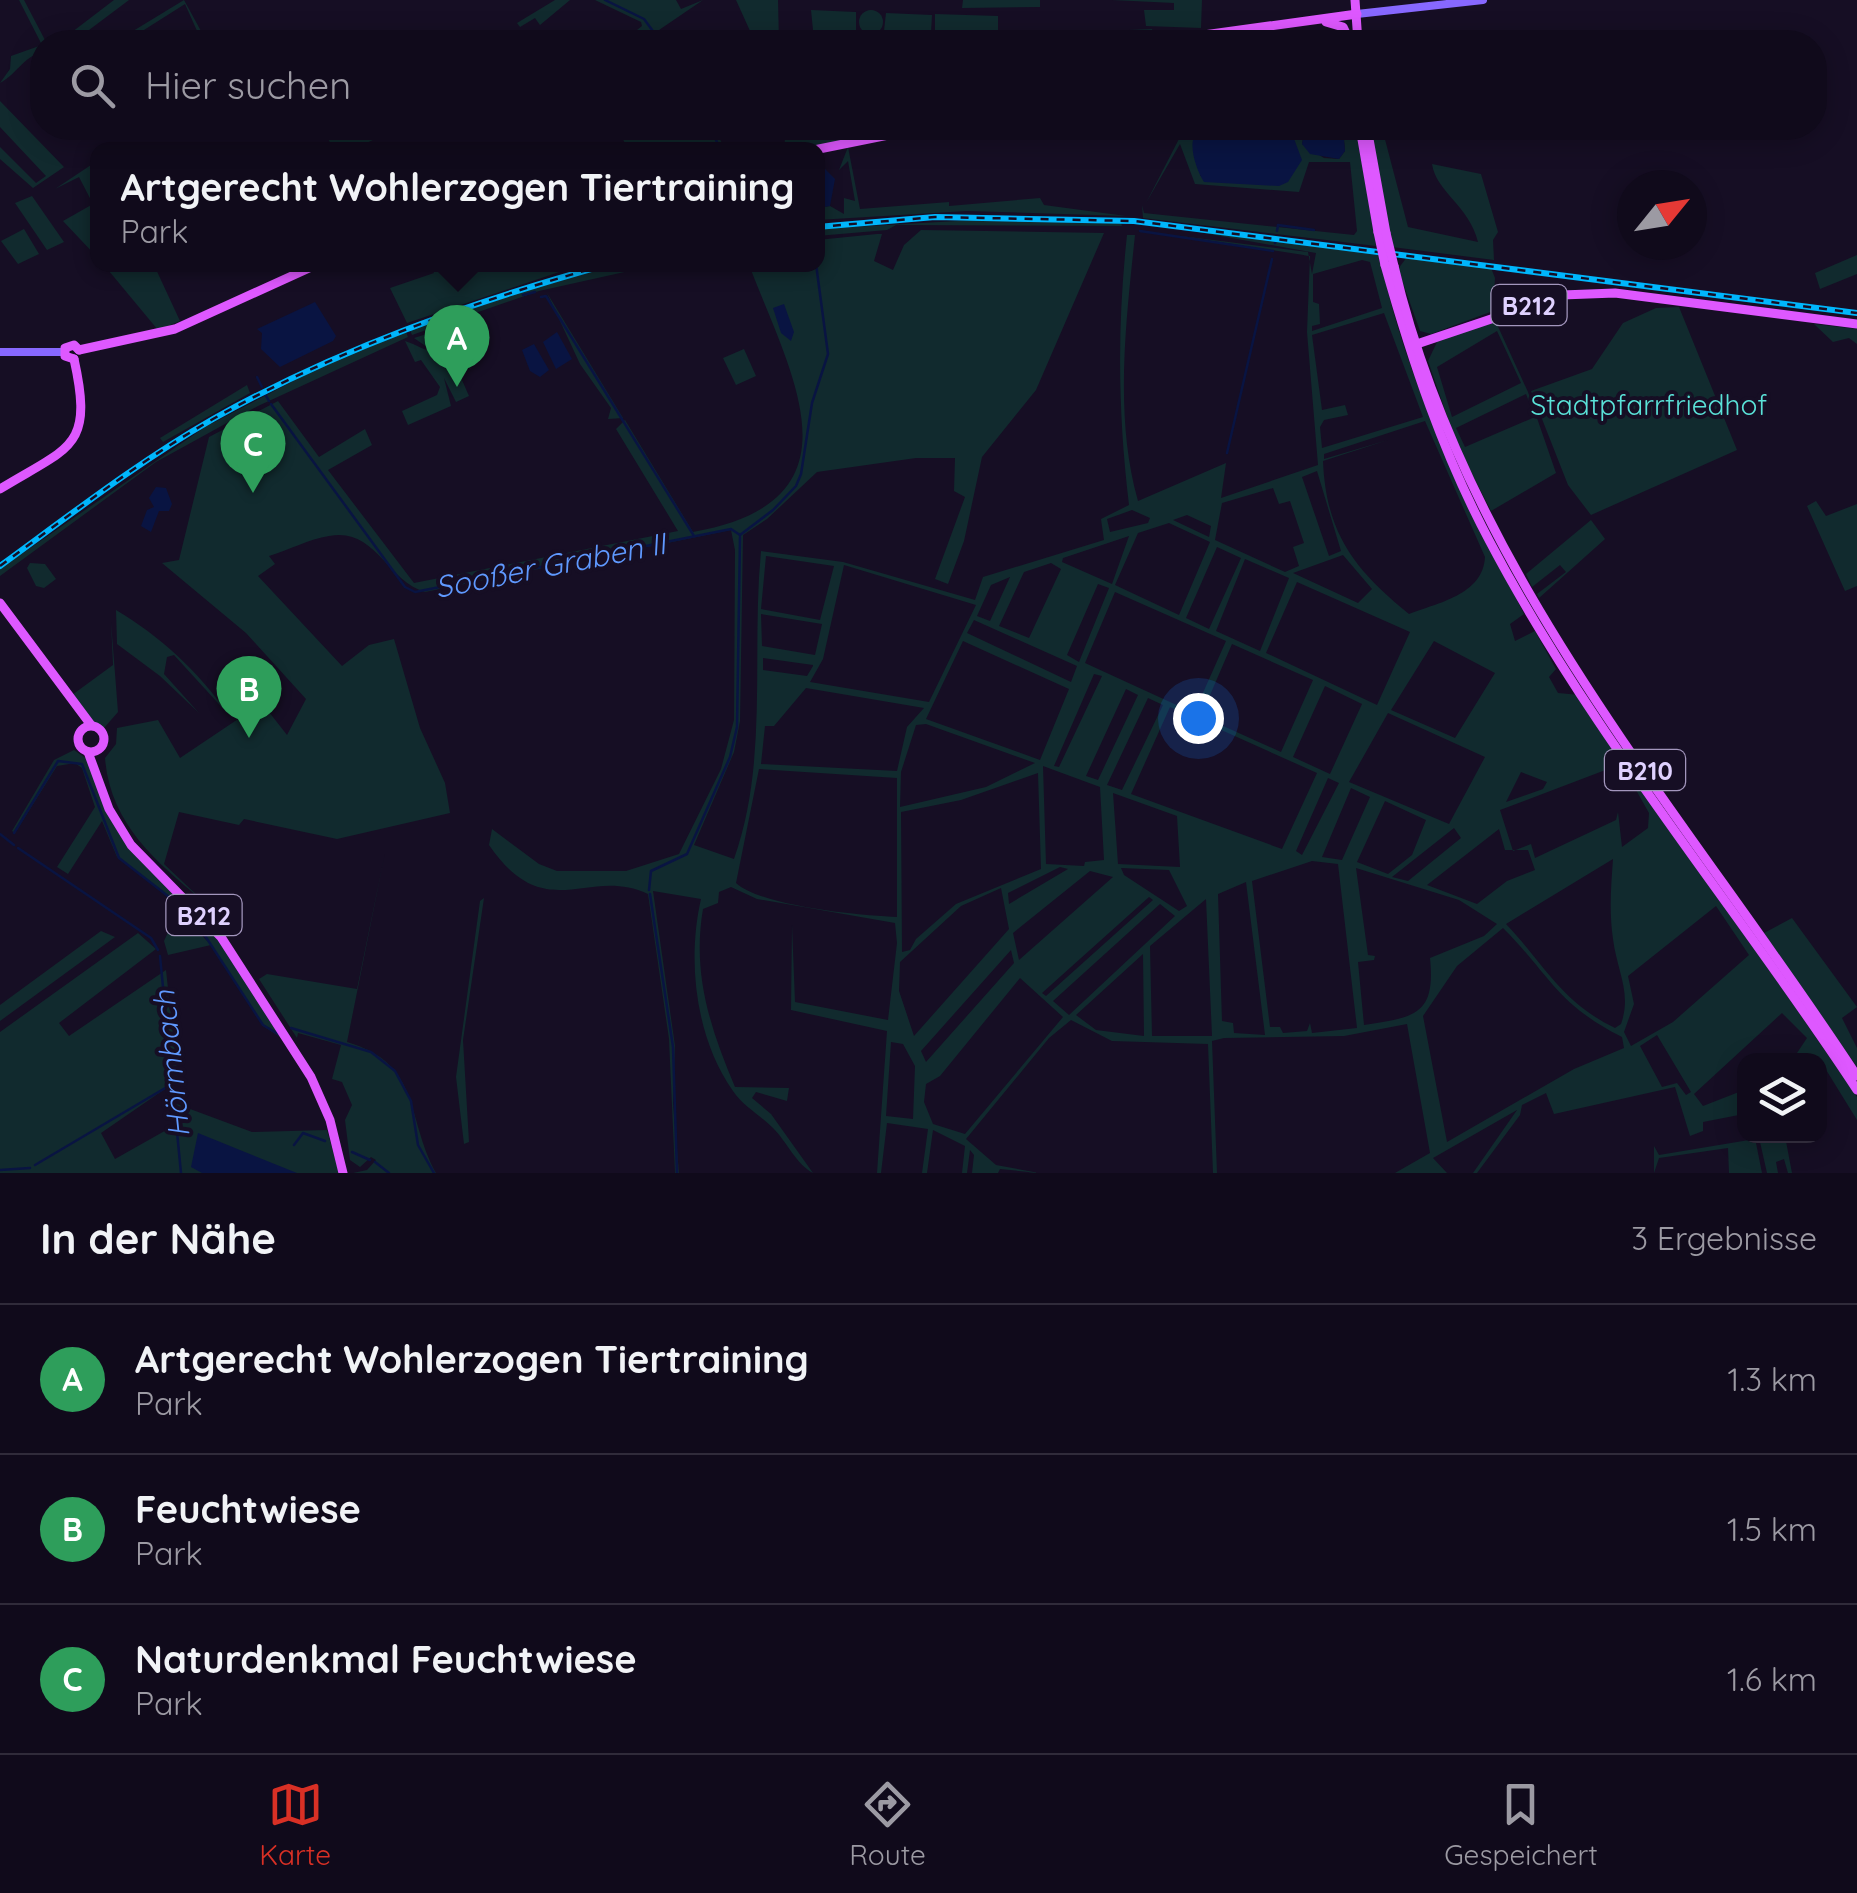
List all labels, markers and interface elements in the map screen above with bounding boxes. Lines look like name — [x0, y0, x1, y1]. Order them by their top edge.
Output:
search box — [30, 30, 1827, 140]
icon: search — [65, 58, 120, 113]
text: Hier suchen — [145, 61, 351, 109]
popup — [90, 142, 825, 272]
text: Artgerecht Wohlerzogen Tiertraining — [121, 163, 794, 211]
north arrow — [1617, 170, 1707, 260]
text: Park — [121, 211, 188, 251]
road number: B212 — [1492, 285, 1566, 325]
pin: A — [424, 304, 490, 387]
park label: Stadtpfarrfriedhof — [1531, 387, 1767, 422]
pin: C — [220, 410, 286, 493]
water label: Sooßer Graben II — [432, 524, 671, 606]
pin: B — [216, 656, 282, 738]
your location — [1173, 693, 1224, 744]
road number: B210 — [1605, 750, 1685, 790]
road number: B212 — [166, 895, 242, 935]
water label: Hörmbach — [144, 988, 198, 1139]
map controls — [1737, 1053, 1827, 1143]
button: layers — [1737, 1053, 1827, 1143]
text: In der Nähe — [40, 1212, 276, 1265]
text: 3 Ergebnisse — [1631, 1218, 1817, 1258]
text: Artgerecht Wohlerzogen Tiertraining — [135, 1335, 809, 1383]
text: A — [62, 1359, 83, 1399]
text: 1.3 km — [1728, 1359, 1817, 1399]
text: Park — [135, 1383, 203, 1423]
text: Feuchtwiese — [135, 1485, 361, 1533]
text: B — [62, 1509, 83, 1549]
text: 1.5 km — [1727, 1509, 1817, 1549]
text: Park — [135, 1533, 203, 1573]
text: Naturdenkmal Feuchtwiese — [135, 1635, 637, 1683]
text: C — [62, 1659, 83, 1699]
text: 1.6 km — [1727, 1659, 1817, 1699]
text: Park — [135, 1683, 203, 1723]
tab: Karte — [259, 1777, 331, 1872]
tab: Route — [849, 1777, 926, 1872]
tab: Gespeichert — [1444, 1777, 1598, 1872]

